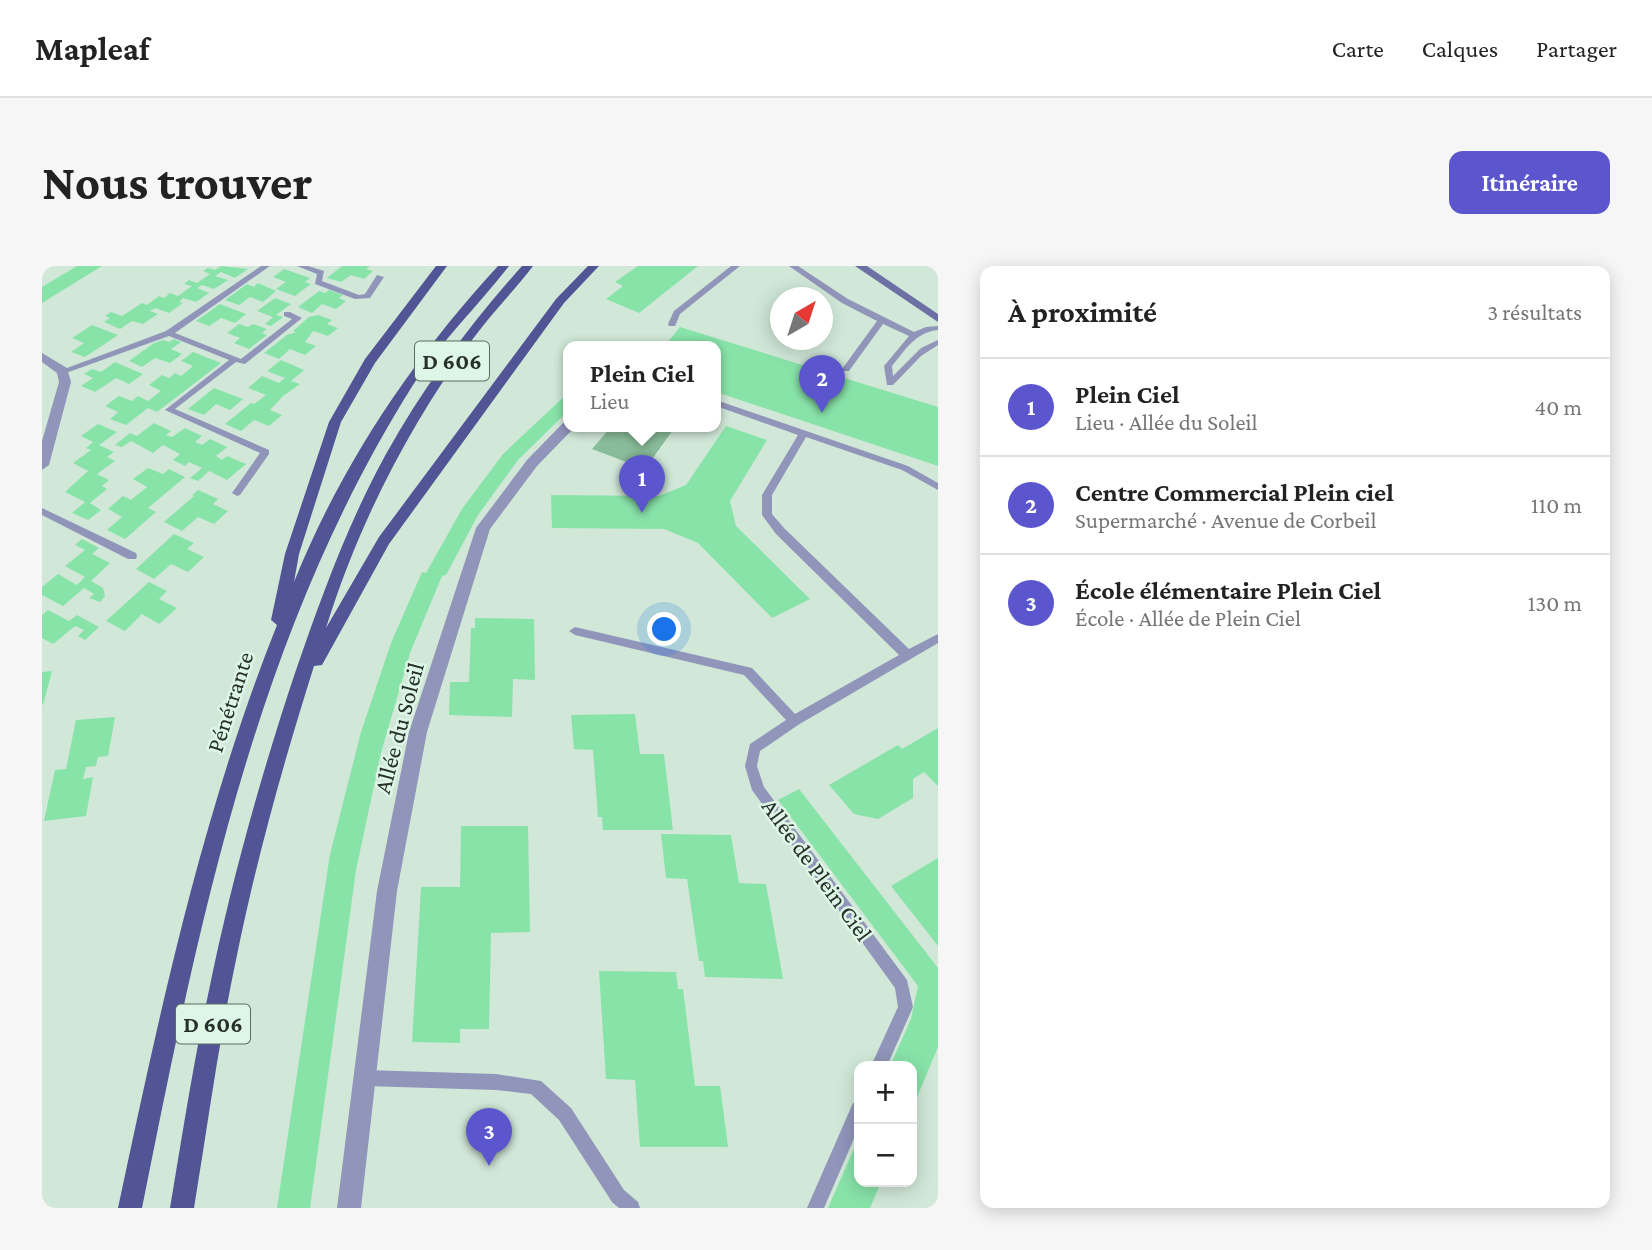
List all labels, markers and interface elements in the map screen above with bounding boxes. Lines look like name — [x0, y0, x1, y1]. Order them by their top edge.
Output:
text: Mapleaf — [35, 30, 150, 67]
text: Carte — [1332, 35, 1384, 62]
text: Calques — [1422, 35, 1498, 62]
text: Partager — [1536, 35, 1617, 62]
button: Itinéraire — [1449, 151, 1610, 214]
text: Nous trouver — [42, 155, 312, 210]
north arrow — [770, 287, 833, 350]
text: À proximité — [1008, 295, 1157, 328]
text: 3 résultats — [1487, 299, 1582, 325]
popup — [563, 341, 721, 432]
road number: D 606 — [415, 342, 489, 380]
pin: 2 — [799, 355, 845, 413]
text: Plein Ciel — [590, 359, 694, 388]
text: Plein Ciel — [1075, 380, 1180, 409]
text: Lieu — [590, 388, 630, 414]
text: 1 — [1027, 394, 1035, 420]
text: 40 m — [1534, 394, 1582, 420]
text: Lieu · Allée du Soleil — [1075, 409, 1258, 435]
pin: 1 — [619, 455, 665, 513]
text: Centre Commercial Plein ciel — [1075, 478, 1394, 507]
text: 2 — [1025, 492, 1037, 518]
text: 110 m — [1531, 492, 1582, 518]
text: Supermarché · Avenue de Corbeil — [1075, 507, 1377, 533]
text: École élémentaire Plein Ciel — [1075, 576, 1381, 605]
text: 3 — [1025, 590, 1037, 616]
text: 130 m — [1528, 590, 1582, 616]
text: École · Allée de Plein Ciel — [1075, 605, 1301, 631]
your location — [647, 612, 681, 646]
street label: Pénétrante — [201, 648, 258, 755]
street label: Allée du Soleil — [368, 660, 429, 796]
street label: Allée de Plein Ciel — [757, 793, 878, 946]
road number: D 606 — [176, 1004, 250, 1044]
map controls — [854, 1061, 917, 1187]
button: + — [854, 1061, 917, 1124]
pin: 3 — [466, 1108, 512, 1166]
button: − — [854, 1124, 917, 1187]

